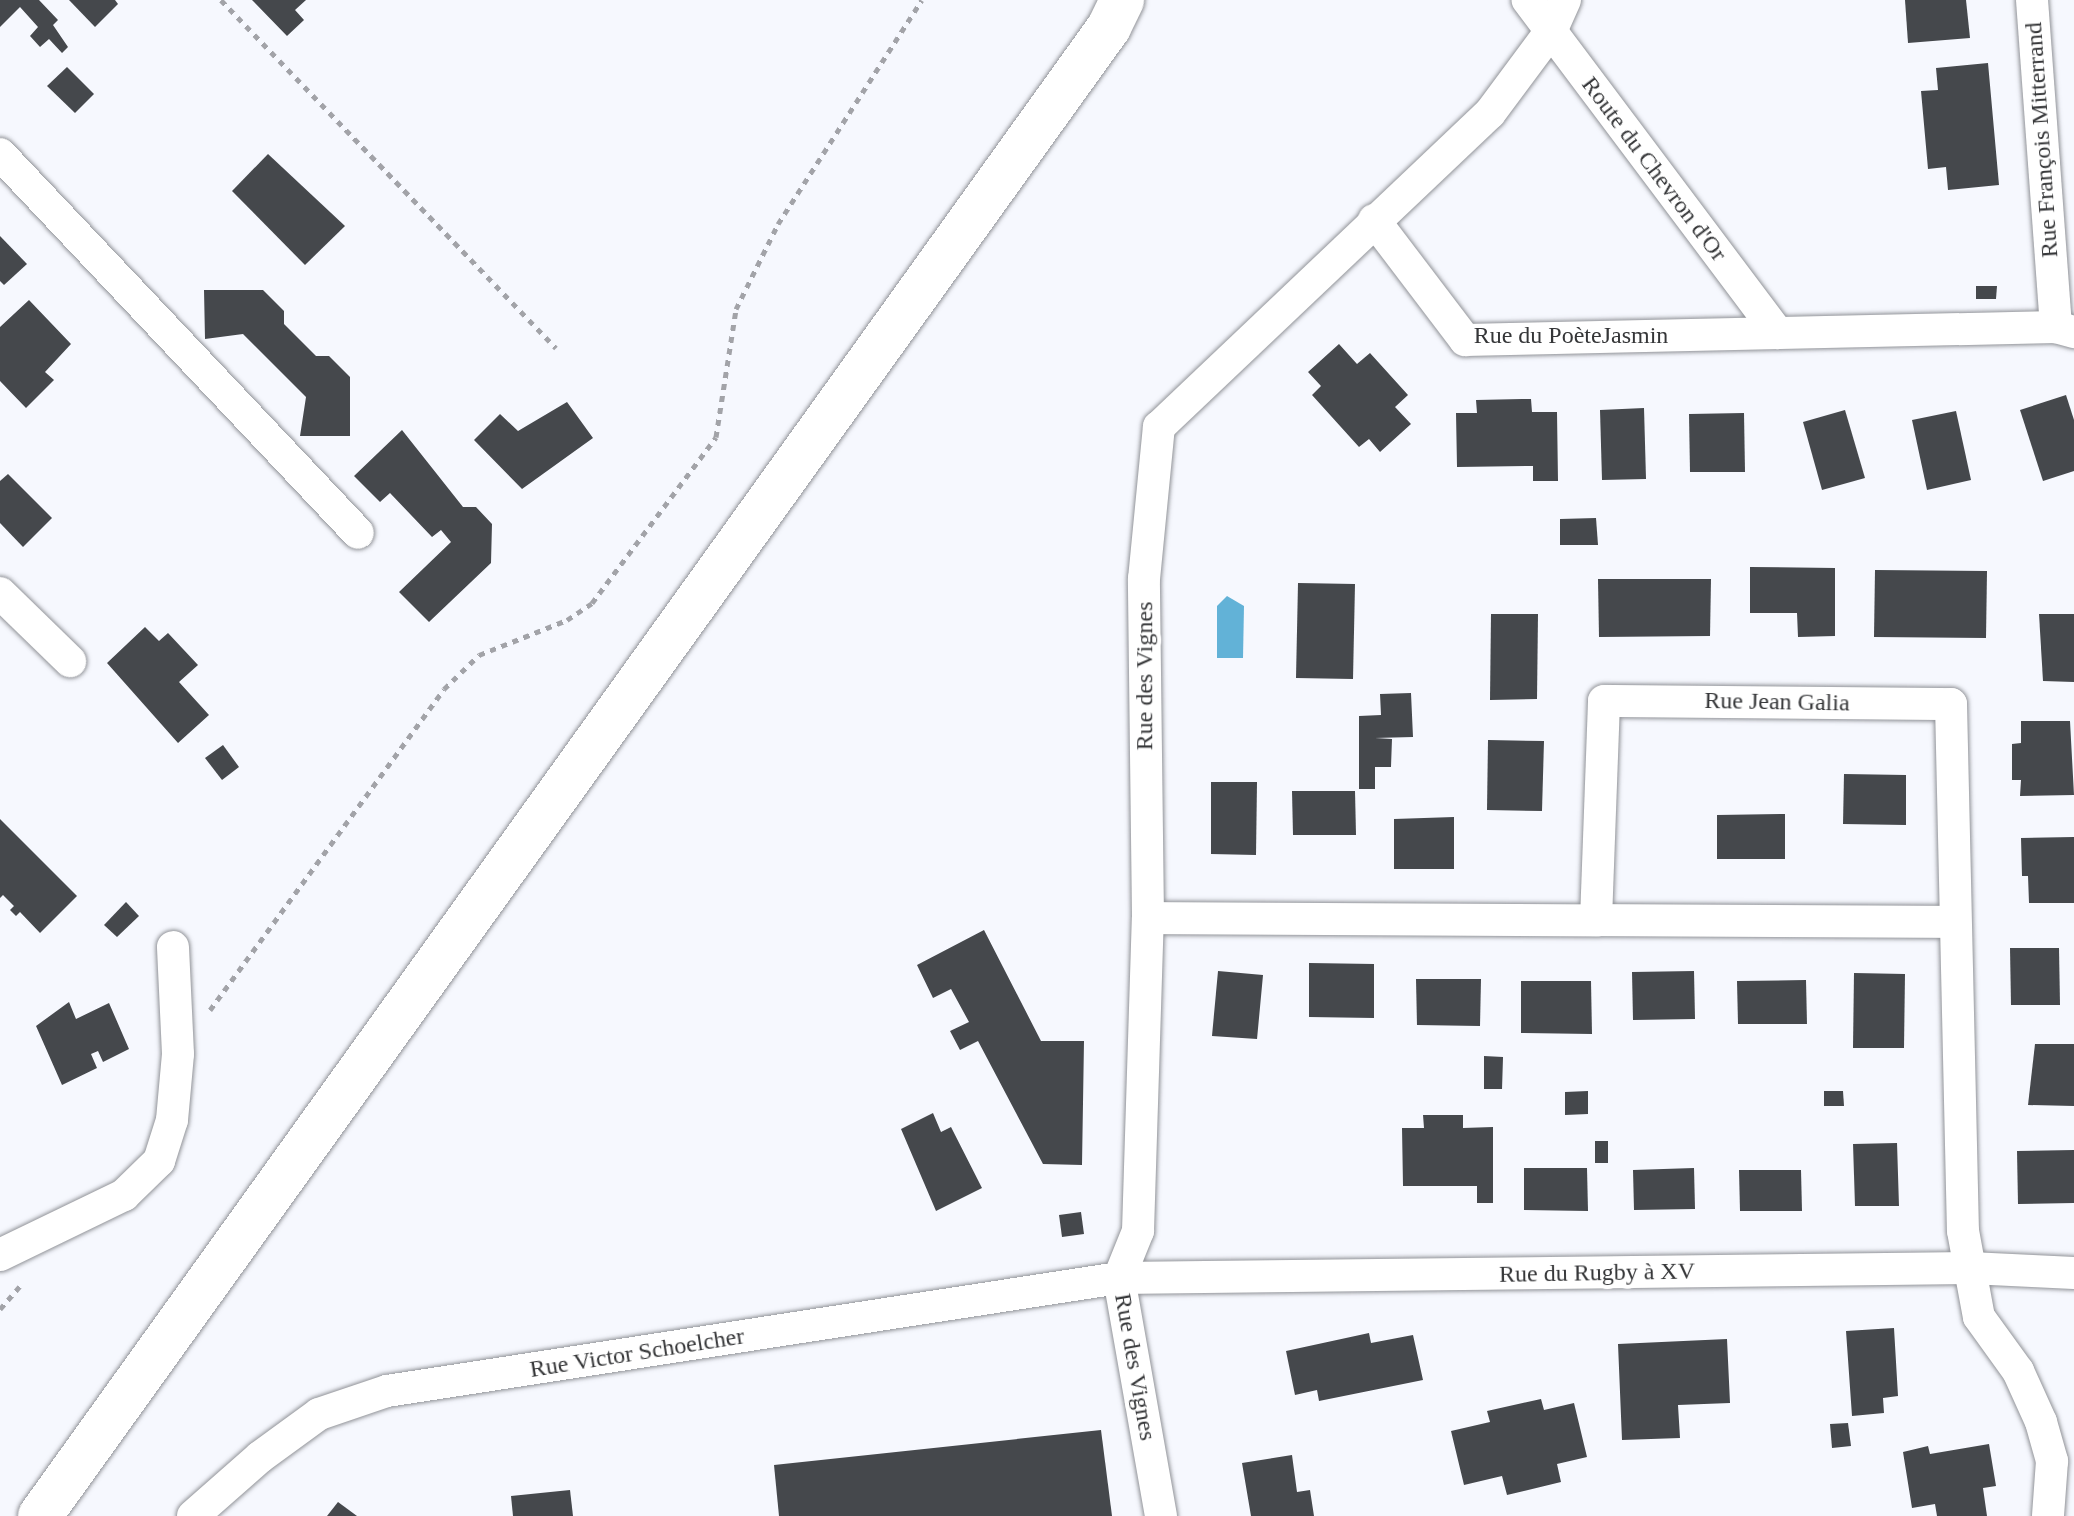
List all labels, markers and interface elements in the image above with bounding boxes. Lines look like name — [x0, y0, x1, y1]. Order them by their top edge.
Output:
street label: Rue François Mitterrand — [2019, 21, 2065, 259]
street label: Route du Chevron d'Or — [1575, 71, 1733, 267]
street label: Rue du PoèteJasmin — [1474, 322, 1668, 350]
street label: Rue des Vignes — [1131, 601, 1159, 751]
street label: Rue Jean Galia — [1704, 686, 1850, 718]
street label: Rue du Rugby à XV — [1499, 1257, 1695, 1289]
street label: Rue des Vignes — [1108, 1291, 1162, 1443]
street label: Rue Victor Schoelcher — [528, 1322, 746, 1384]

